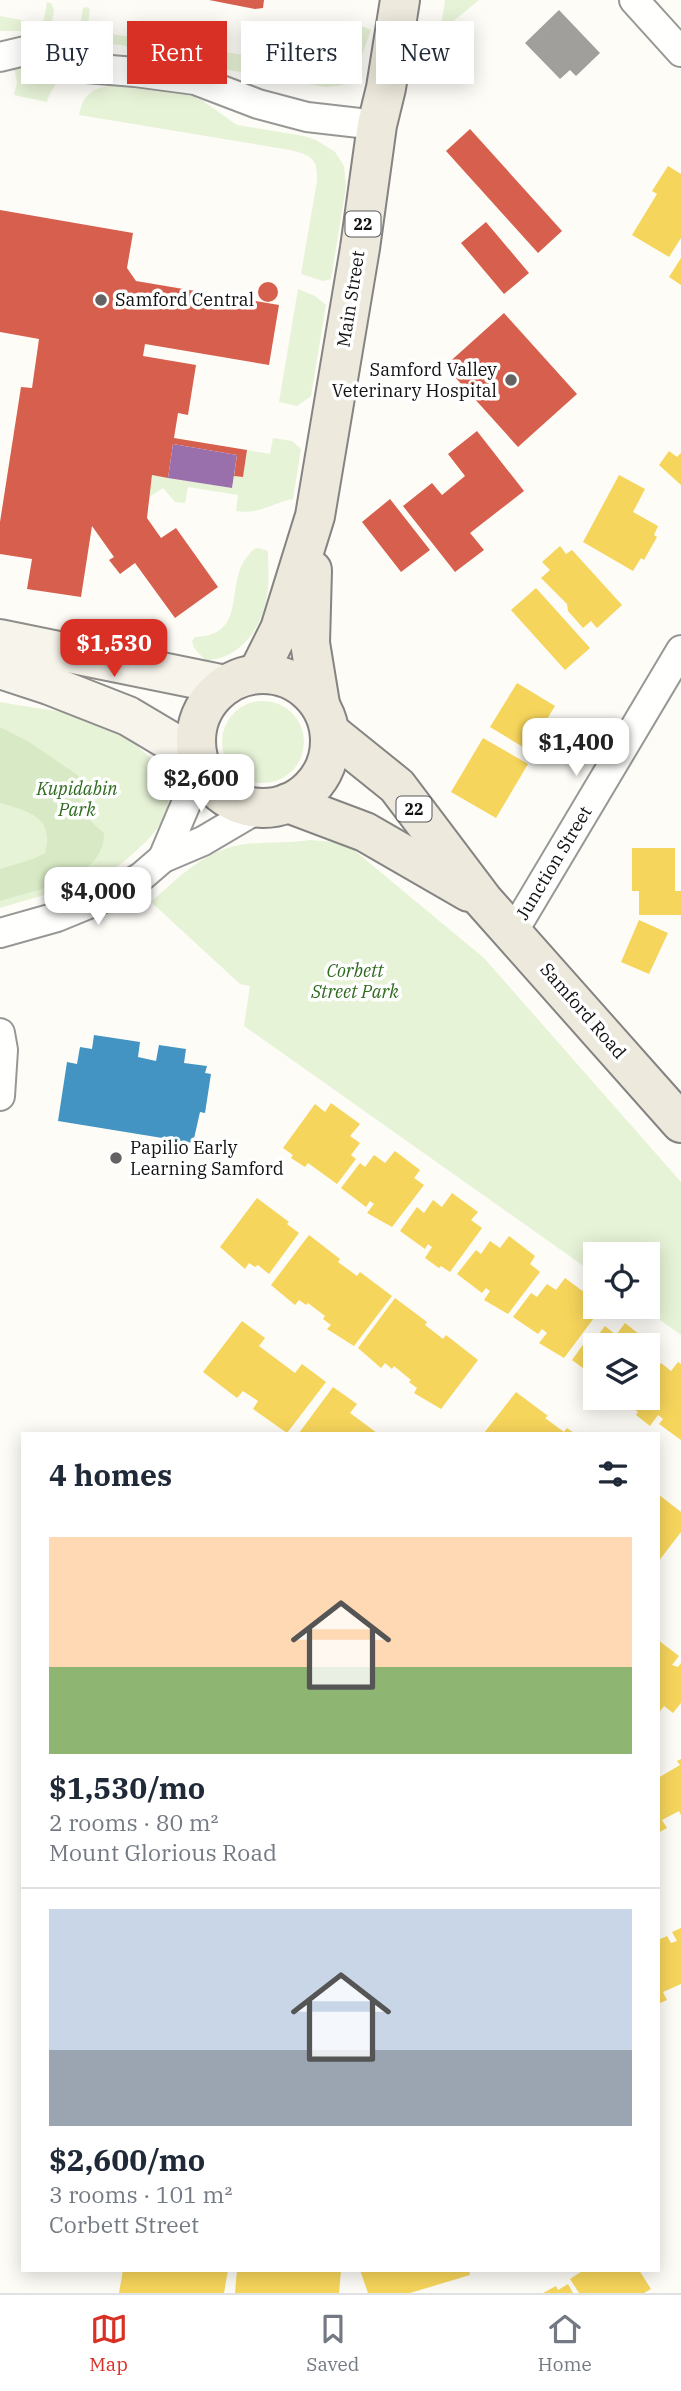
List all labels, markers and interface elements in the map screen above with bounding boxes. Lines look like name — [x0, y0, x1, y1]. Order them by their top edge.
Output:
chip: Buy — [21, 21, 113, 84]
chip: Rent — [127, 21, 227, 84]
chip: Filters — [241, 21, 362, 84]
chip: New — [376, 21, 474, 84]
road number: 22 — [346, 212, 380, 236]
street label: Main Street — [332, 249, 369, 349]
place label: Samford Central — [115, 288, 254, 311]
marker: Samford Central — [93, 292, 109, 308]
place label: Samford Valley Veterinary Hospital — [332, 358, 497, 402]
marker: Samford Valley Veterinary Hospital — [503, 372, 519, 388]
pin: $1,530 — [57, 620, 171, 679]
text: $1,530 — [76, 627, 152, 657]
pin: $1,400 — [519, 718, 633, 778]
text: $1,400 — [538, 726, 614, 756]
pin: $2,600 — [144, 754, 258, 814]
text: $2,600 — [163, 762, 239, 792]
park label: Kupidabin Park — [35, 777, 118, 821]
road number: 22 — [396, 796, 432, 822]
street label: Junction Street — [511, 802, 597, 924]
pin: $4,000 — [41, 867, 155, 927]
text: $4,000 — [60, 875, 136, 905]
street label: Samford Road — [535, 958, 631, 1063]
park label: Corbett Street Park — [310, 959, 399, 1003]
place label: Papilio Early Learning Samford — [130, 1136, 284, 1180]
marker: Papilio Early Learning Samford — [108, 1150, 124, 1166]
map controls — [583, 1242, 660, 1410]
button: locate — [583, 1242, 660, 1319]
button: layers — [583, 1333, 660, 1410]
text: 4 homes — [49, 1455, 172, 1494]
icon: filters — [594, 1455, 632, 1493]
icon: home — [278, 1582, 404, 1708]
text: $1,530/mo — [49, 1768, 205, 1807]
text: 2 rooms · 80 m² — [49, 1807, 219, 1837]
text: Mount Glorious Road — [49, 1837, 277, 1867]
icon: home — [278, 1954, 404, 2080]
text: $2,600/mo — [49, 2140, 205, 2179]
text: 3 rooms · 101 m² — [49, 2179, 232, 2209]
text: Corbett Street — [49, 2209, 199, 2239]
tab: Map — [89, 2310, 128, 2376]
tab: Saved — [306, 2310, 359, 2376]
tab: Home — [538, 2310, 592, 2376]

